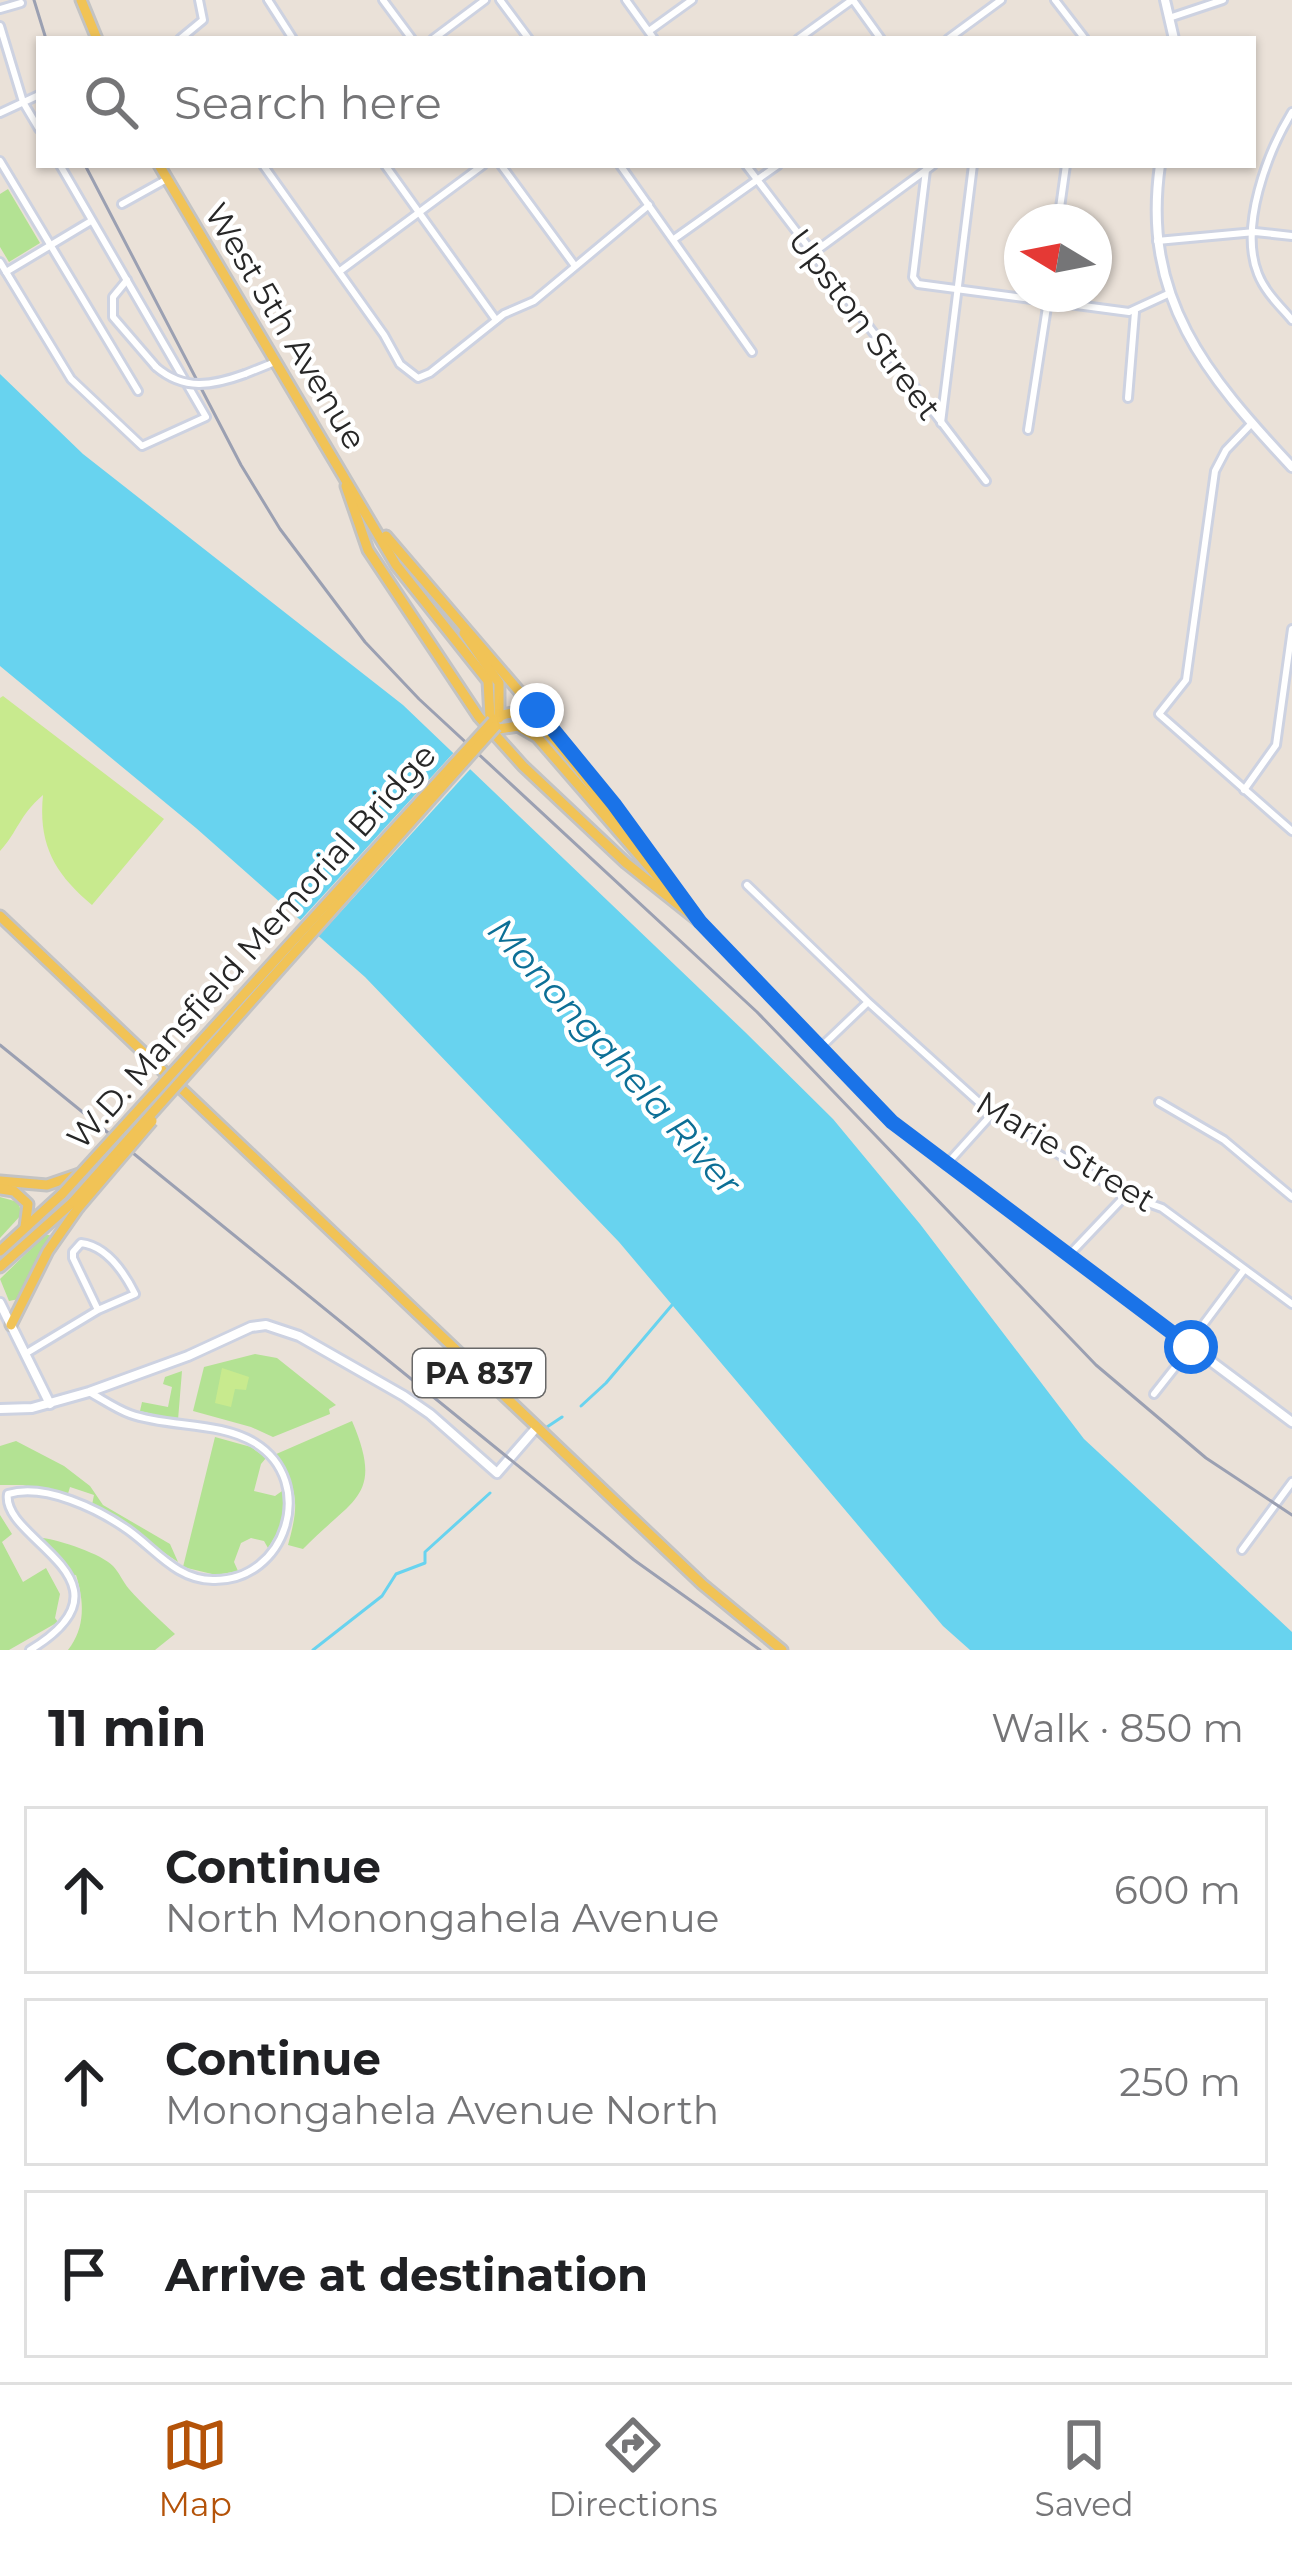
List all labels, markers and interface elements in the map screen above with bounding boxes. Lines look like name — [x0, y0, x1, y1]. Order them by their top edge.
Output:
search box — [36, 36, 1256, 168]
icon: search — [78, 69, 144, 135]
text: Search here — [174, 75, 442, 130]
street label: West 5th Avenue — [197, 195, 375, 457]
north arrow — [1004, 204, 1112, 312]
street label: Upston Street — [780, 221, 950, 427]
route end — [510, 683, 564, 737]
street label: W.D. Mansfield Memorial Bridge — [58, 735, 444, 1157]
water label: Monongahela River — [479, 908, 752, 1205]
street label: Marie Street — [969, 1082, 1163, 1220]
route start — [1164, 1320, 1218, 1374]
road number: PA 837 — [413, 1349, 545, 1397]
text: 11 min — [48, 1697, 207, 1759]
text: Walk · 850 m — [991, 1704, 1244, 1752]
text: Continue — [165, 1839, 381, 1894]
icon: ahead — [51, 1857, 117, 1923]
text: 600 m — [1114, 1866, 1241, 1914]
text: North Monongahela Avenue — [165, 1894, 719, 1942]
text: Continue — [165, 2031, 381, 2086]
icon: ahead — [51, 2049, 117, 2115]
text: 250 m — [1119, 2058, 1241, 2106]
text: Monongahela Avenue North — [165, 2086, 719, 2134]
icon: arrive — [51, 2241, 117, 2307]
text: Arrive at destination — [165, 2247, 648, 2302]
tab: Map — [158, 2412, 232, 2524]
tab: Directions — [549, 2412, 718, 2524]
tab: Saved — [1034, 2412, 1134, 2524]

